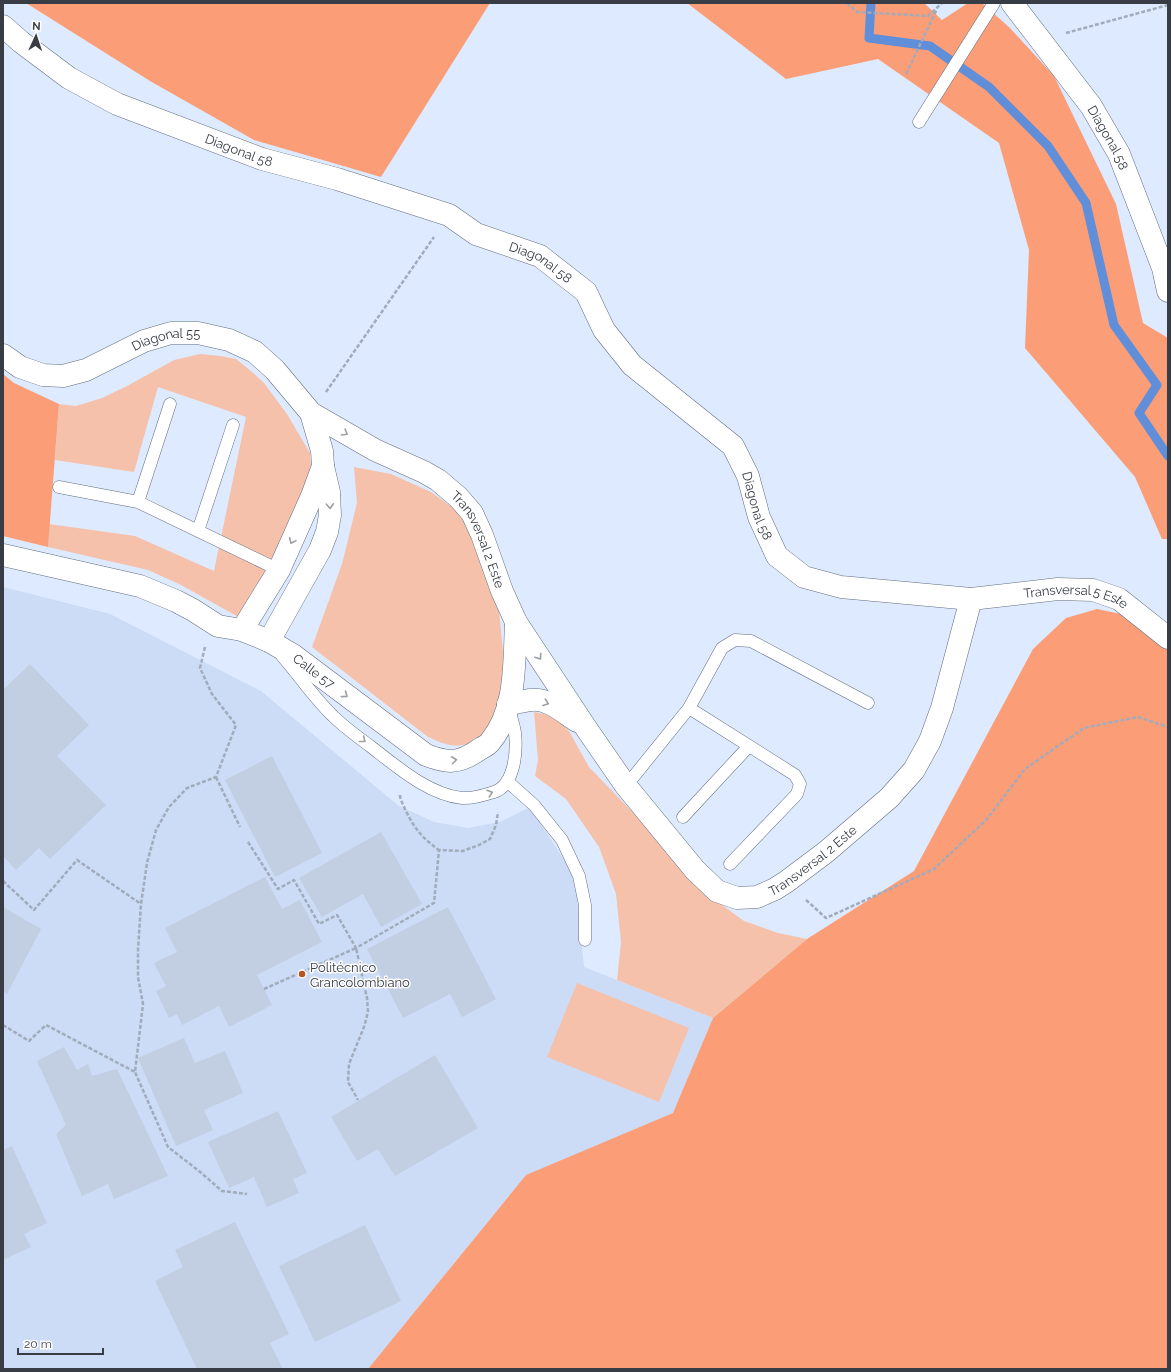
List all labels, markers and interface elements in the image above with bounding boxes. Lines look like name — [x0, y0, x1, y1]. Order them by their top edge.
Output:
north arrow — [16, 16, 56, 56]
text: N — [32, 20, 41, 33]
street label: Diagonal 58 — [1084, 103, 1131, 172]
street label: Diagonal 58 — [203, 131, 274, 170]
street label: Diagonal 58 — [507, 239, 575, 286]
street label: Diagonal 55 — [129, 326, 200, 354]
one-way arrow — [341, 429, 348, 436]
street label: Diagonal 58 — [739, 470, 776, 542]
street label: Transversal 2 Este — [448, 488, 507, 591]
one-way arrow — [326, 503, 334, 509]
one-way arrow — [289, 537, 297, 544]
street label: Transversal 5 Este — [1023, 582, 1132, 612]
street label: Calle 57 — [290, 651, 338, 692]
one-way arrow — [534, 653, 541, 660]
one-way arrow — [341, 690, 348, 697]
one-way arrow — [543, 698, 550, 706]
one-way arrow — [358, 736, 366, 743]
one-way arrow — [451, 756, 457, 765]
one-way arrow — [486, 790, 493, 798]
street label: Transversal 2 Este — [766, 822, 860, 899]
place label: Politécnico Grancolombiano — [310, 960, 410, 990]
marker: Politécnico Grancolombiano — [297, 969, 307, 979]
scale bar — [18, 1330, 103, 1356]
text: 20 m — [24, 1337, 52, 1351]

